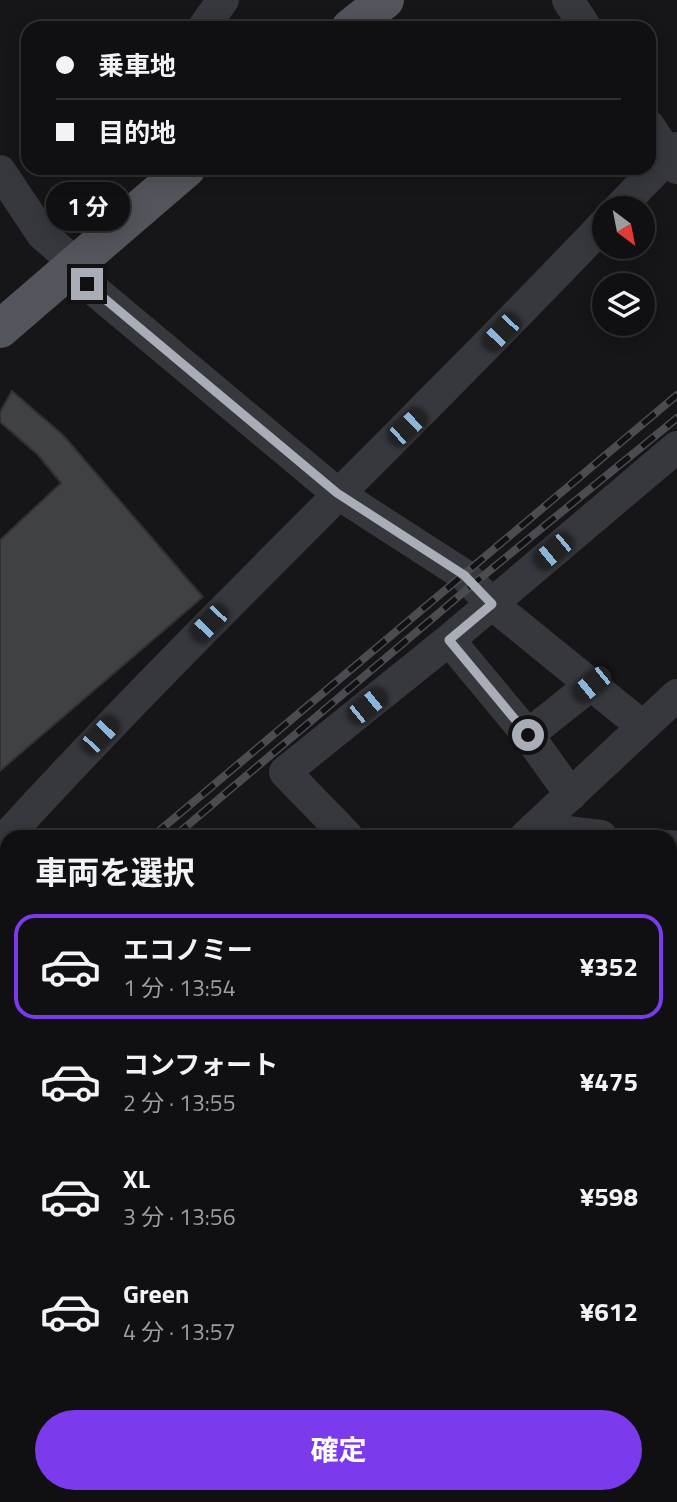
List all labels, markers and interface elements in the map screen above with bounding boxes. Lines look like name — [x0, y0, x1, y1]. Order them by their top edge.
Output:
text: 乗車地 — [98, 46, 176, 85]
text: 目的地 — [98, 113, 176, 152]
callout: 1 分 — [45, 182, 129, 232]
text: 1 分 — [68, 189, 108, 224]
north arrow — [592, 196, 654, 259]
map controls — [592, 196, 655, 336]
route end — [71, 268, 103, 300]
button: layers — [592, 273, 655, 336]
car — [479, 310, 524, 354]
car — [385, 405, 430, 449]
car — [531, 529, 576, 573]
car — [187, 601, 232, 645]
car — [570, 663, 615, 705]
car — [345, 685, 390, 727]
car — [78, 713, 123, 757]
route start — [512, 719, 544, 751]
text: 車両を選択 — [35, 848, 195, 896]
text: エコノミー — [123, 930, 253, 969]
icon: car — [39, 935, 102, 998]
text: ¥352 — [580, 947, 638, 986]
text: 1 分 · 13:54 — [123, 970, 236, 1005]
text: コンフォート — [123, 1045, 278, 1084]
icon: car — [39, 1050, 102, 1113]
text: ¥475 — [580, 1062, 638, 1101]
text: 2 分 · 13:55 — [123, 1085, 236, 1120]
text: XL — [123, 1159, 150, 1198]
icon: car — [39, 1165, 102, 1228]
text: ¥598 — [580, 1177, 638, 1216]
text: 3 分 · 13:56 — [123, 1199, 236, 1234]
text: Green — [123, 1274, 189, 1313]
icon: car — [39, 1280, 102, 1343]
text: ¥612 — [580, 1292, 638, 1331]
text: 4 分 · 13:57 — [123, 1314, 236, 1349]
button: 確定 — [35, 1410, 642, 1490]

